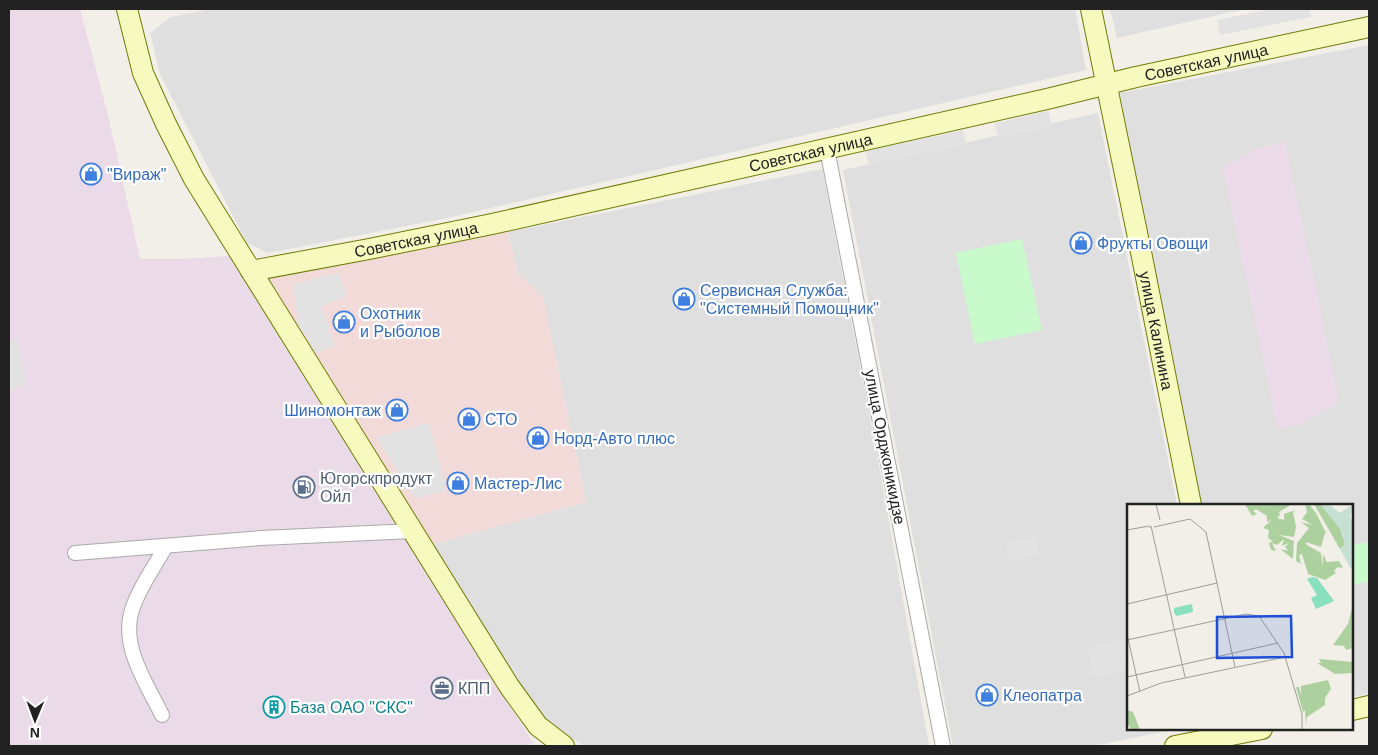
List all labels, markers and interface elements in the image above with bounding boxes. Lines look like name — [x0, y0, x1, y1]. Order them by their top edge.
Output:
street label: Советская улица — [1143, 40, 1270, 83]
street label: Советская улица — [747, 130, 874, 174]
shop icon: "Вираж" — [79, 162, 103, 186]
place label: "Вираж" — [107, 166, 166, 183]
street label: Советская улица — [353, 219, 479, 260]
shop icon: Фрукты Овощи — [1069, 231, 1093, 255]
place label: Фрукты Овощи — [1097, 235, 1208, 252]
street label: улица Калинина — [1136, 270, 1177, 391]
place label: Сервисная Служба: "Системный Помощник" — [700, 282, 879, 317]
shop icon: Сервисная Служба: "Системный Помощник" — [672, 287, 696, 311]
place label: Охотник и Рыболов — [360, 305, 440, 340]
shop icon: Охотник и Рыболов — [332, 310, 356, 334]
street label: улица Орджоникидзе — [862, 368, 908, 526]
shop icon: Шиномонтаж — [385, 398, 409, 422]
place label: Шиномонтаж — [284, 402, 381, 419]
shop icon: СТО — [457, 407, 481, 431]
place label: СТО — [485, 411, 518, 428]
shop icon: Норд-Авто плюс — [526, 426, 550, 450]
place label: Норд-Авто плюс — [554, 430, 675, 447]
place label: Югорскпродукт Ойл — [320, 470, 433, 505]
shop icon: Мастер-Лис — [446, 471, 470, 495]
fuel station icon: Югорскпродукт Ойл — [292, 475, 316, 499]
place label: Мастер-Лис — [474, 475, 562, 492]
inset map — [1127, 504, 1353, 730]
office icon: КПП — [430, 676, 454, 700]
place label: КПП — [458, 680, 490, 697]
shop icon: Клеопатра — [975, 683, 999, 707]
place label: Клеопатра — [1003, 687, 1082, 704]
north arrow — [10, 695, 60, 745]
building icon: База ОАО "СКС" — [262, 695, 286, 719]
place label: База ОАО "СКС" — [290, 699, 413, 716]
text: N — [30, 725, 40, 741]

